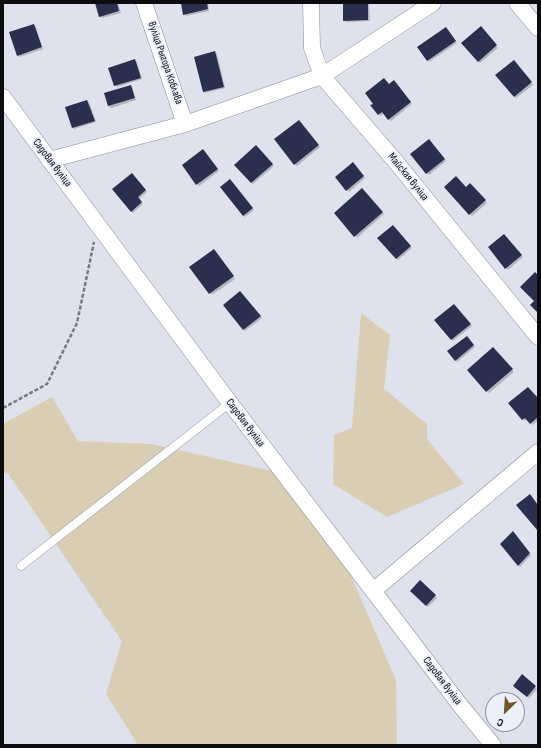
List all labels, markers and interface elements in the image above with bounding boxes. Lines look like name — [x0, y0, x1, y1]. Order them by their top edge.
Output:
street label: вуліца Рыгора Коблава — [145, 20, 185, 106]
street label: Садовая вуліца — [30, 136, 74, 190]
street label: Майская вуліца — [385, 150, 431, 204]
street label: Садовая вуліца — [223, 396, 267, 450]
street label: Садовая вуліца — [420, 654, 464, 708]
north arrow — [485, 692, 525, 732]
text: С — [495, 715, 505, 730]

